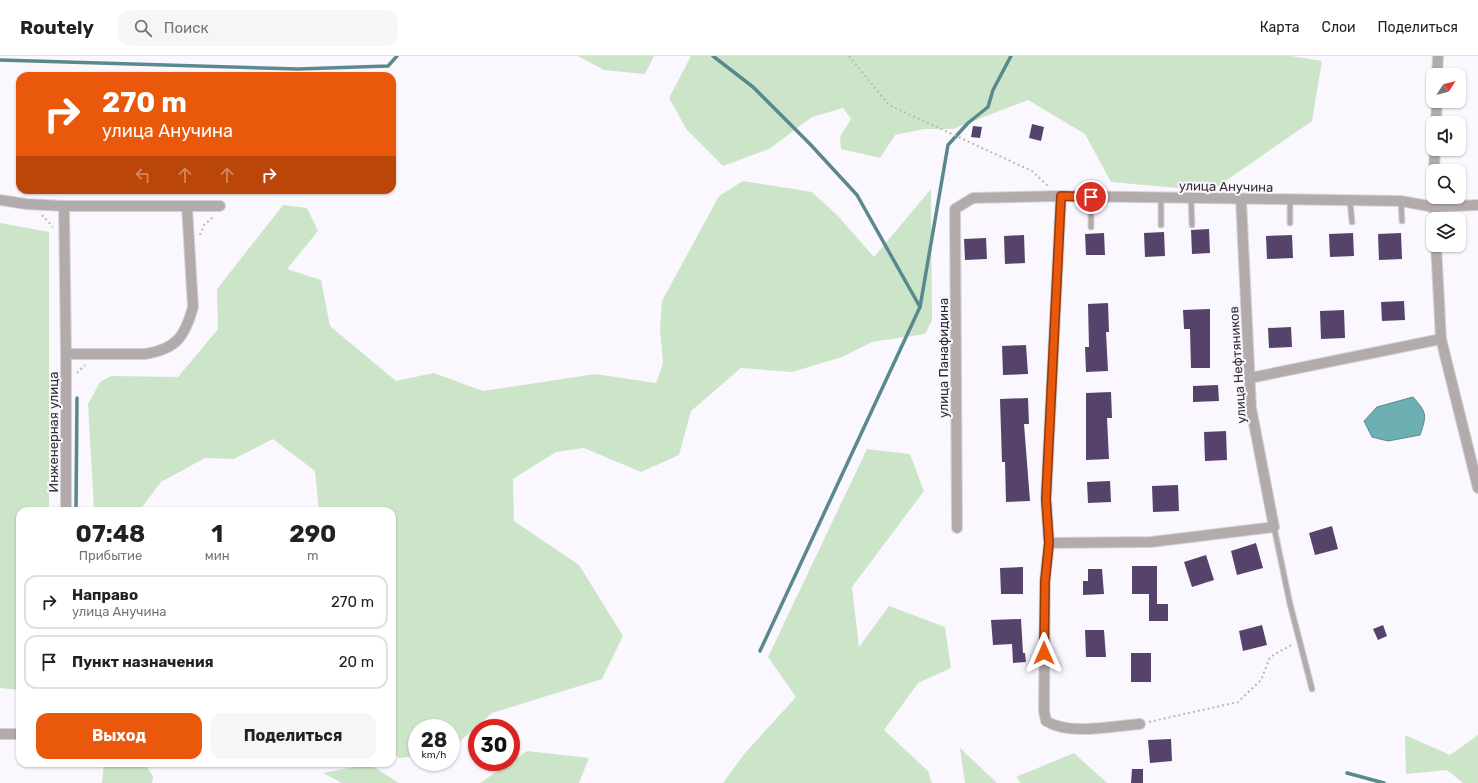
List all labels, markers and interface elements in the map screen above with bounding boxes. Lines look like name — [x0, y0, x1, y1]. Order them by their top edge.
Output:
search box — [118, 10, 398, 46]
text: Routely — [20, 16, 94, 39]
icon: search — [132, 17, 154, 39]
text: Поиск — [164, 19, 209, 37]
text: Карта — [1260, 19, 1300, 36]
text: Слои — [1322, 19, 1356, 36]
text: Поделиться — [1378, 19, 1458, 36]
north arrow — [1426, 68, 1466, 108]
map controls — [1426, 68, 1466, 252]
text: 270 m — [102, 86, 187, 119]
icon: right — [36, 88, 88, 140]
button: sound — [1426, 116, 1466, 156]
text: улица Анучина — [102, 120, 233, 142]
icon: left — [132, 164, 154, 186]
icon: ahead — [174, 164, 196, 186]
icon: ahead — [216, 164, 238, 186]
icon: right — [258, 164, 280, 186]
button: search — [1426, 164, 1466, 204]
street label: улица Анучина — [1179, 178, 1273, 195]
pin — [1074, 180, 1108, 214]
icon: arrive — [1080, 186, 1102, 208]
button: layers — [1426, 212, 1466, 252]
street label: улица Панафидина — [936, 298, 951, 418]
street label: улица Нефтяников — [1226, 306, 1249, 424]
street label: Инженерная улица — [46, 372, 61, 492]
text: 07:48 — [76, 520, 145, 548]
text: 1 — [211, 520, 223, 548]
text: 290 — [289, 520, 336, 548]
text: Прибытие — [79, 548, 142, 563]
text: мин — [205, 548, 230, 563]
text: m — [307, 548, 319, 563]
text: Направо — [72, 586, 138, 604]
icon: right — [38, 591, 60, 613]
text: 270 m — [331, 593, 374, 611]
text: улица Анучина — [72, 604, 167, 619]
position arrow — [1023, 632, 1065, 674]
icon: arrive — [38, 651, 60, 673]
text: Пункт назначения — [72, 653, 214, 671]
text: 20 m — [339, 653, 374, 671]
button: Выход — [36, 713, 202, 759]
button: Поделиться — [210, 713, 376, 759]
speed limit sign: 30 — [468, 719, 520, 771]
text: 28 — [421, 728, 447, 752]
text: km/h — [422, 749, 446, 761]

